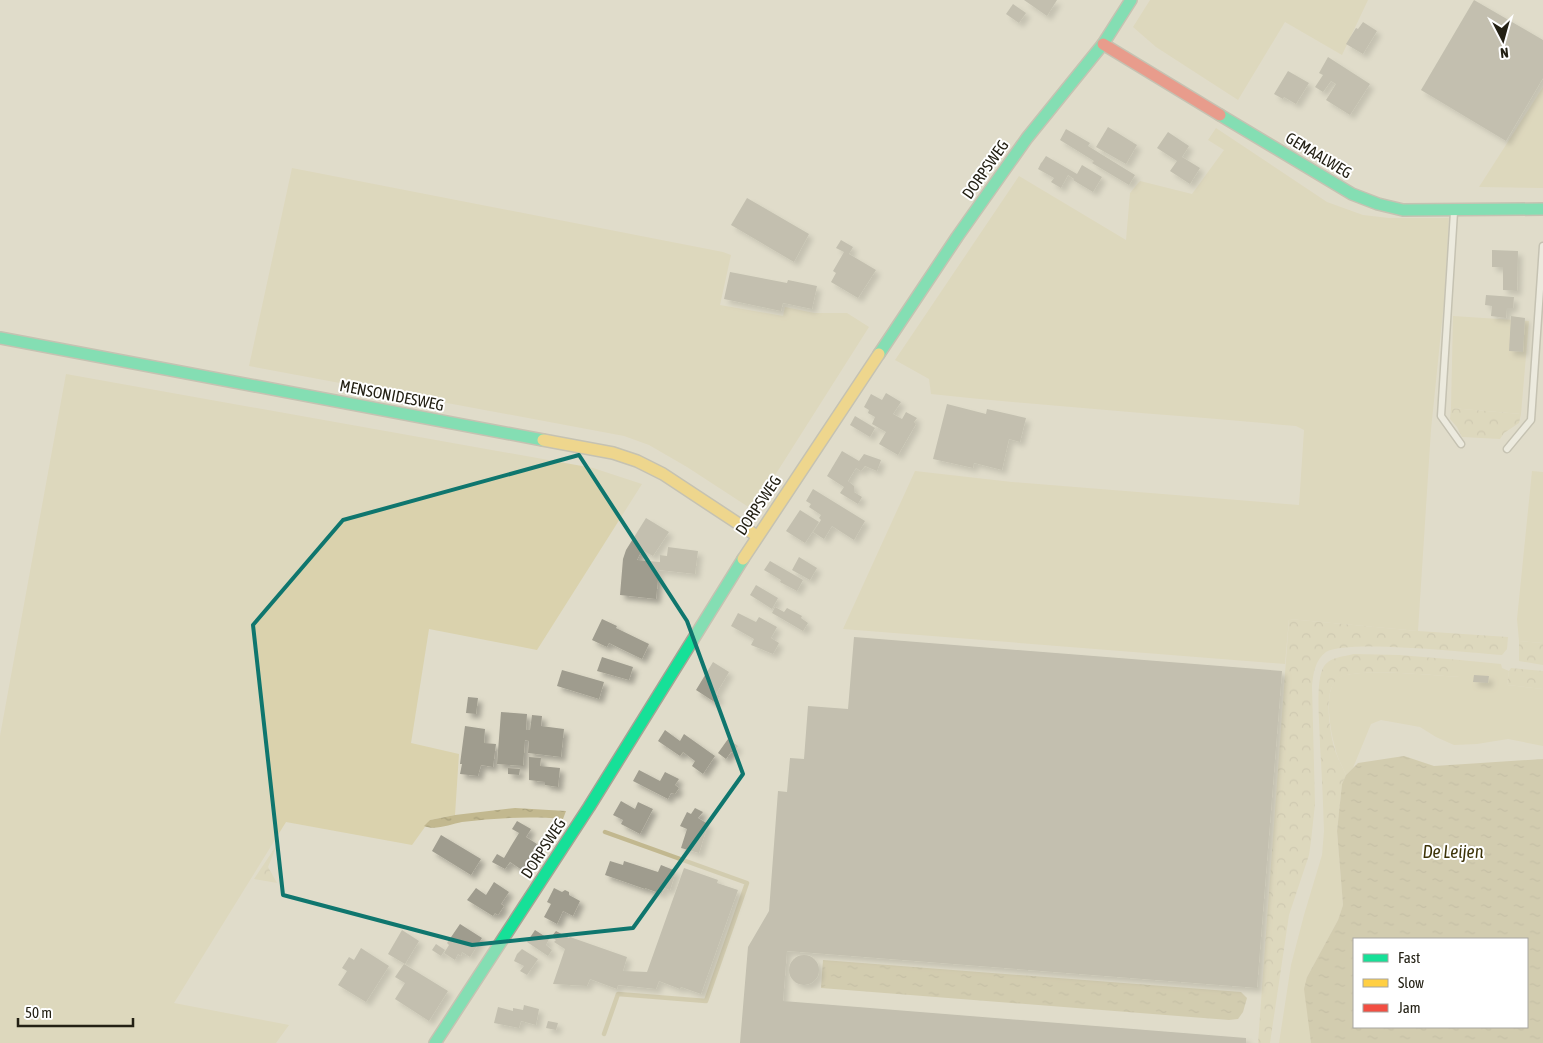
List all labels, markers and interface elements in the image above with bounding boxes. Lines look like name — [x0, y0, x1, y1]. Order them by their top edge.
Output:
north arrow — [1478, 15, 1528, 65]
text: N — [1499, 45, 1509, 61]
street label: GEMAALWEG — [1283, 128, 1355, 182]
street label: DORPSWEG — [958, 136, 1012, 202]
street label: MENSONIDESWEG — [338, 376, 446, 414]
street label: DORPSWEG — [732, 472, 784, 538]
street label: DORPSWEG — [517, 815, 569, 881]
water label: De Leijen — [1422, 841, 1484, 862]
legend — [1353, 938, 1528, 1028]
text: Fast — [1398, 949, 1420, 966]
text: Slow — [1398, 974, 1424, 991]
scale bar — [18, 996, 132, 1028]
text: Jam — [1398, 999, 1421, 1016]
text: 50 m — [25, 1004, 52, 1021]

